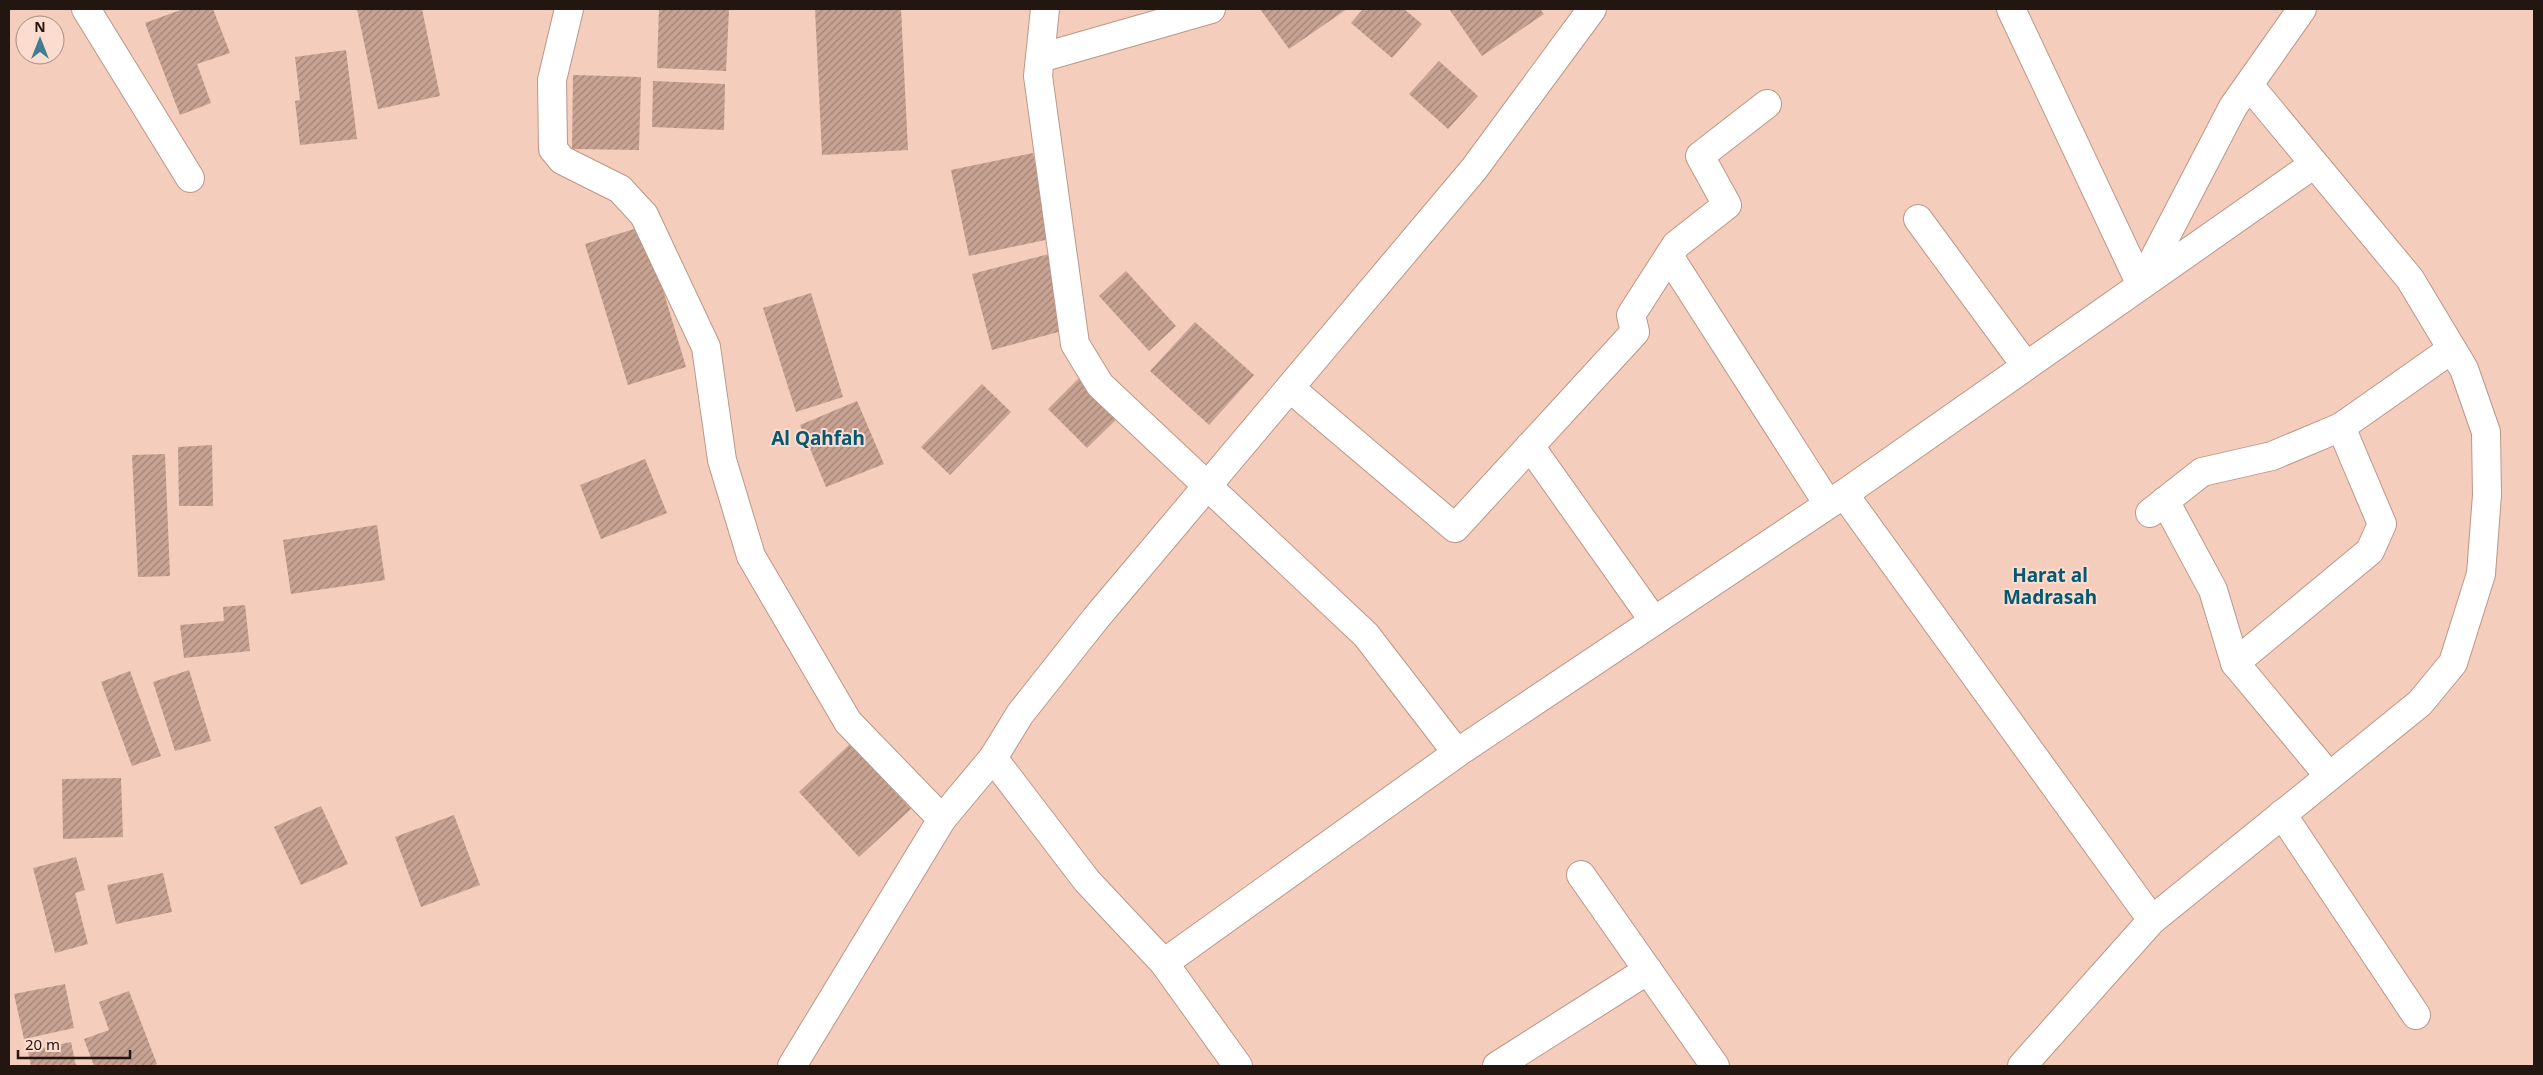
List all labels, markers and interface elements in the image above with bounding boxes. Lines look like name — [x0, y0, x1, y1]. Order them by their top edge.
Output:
north arrow — [15, 15, 65, 65]
text: N — [34, 17, 46, 36]
district label: Al Qahfah — [771, 425, 865, 451]
district label: Harat al Madrasah — [2003, 562, 2097, 610]
scale bar — [18, 1028, 130, 1060]
text: 20 m — [25, 1034, 60, 1054]

